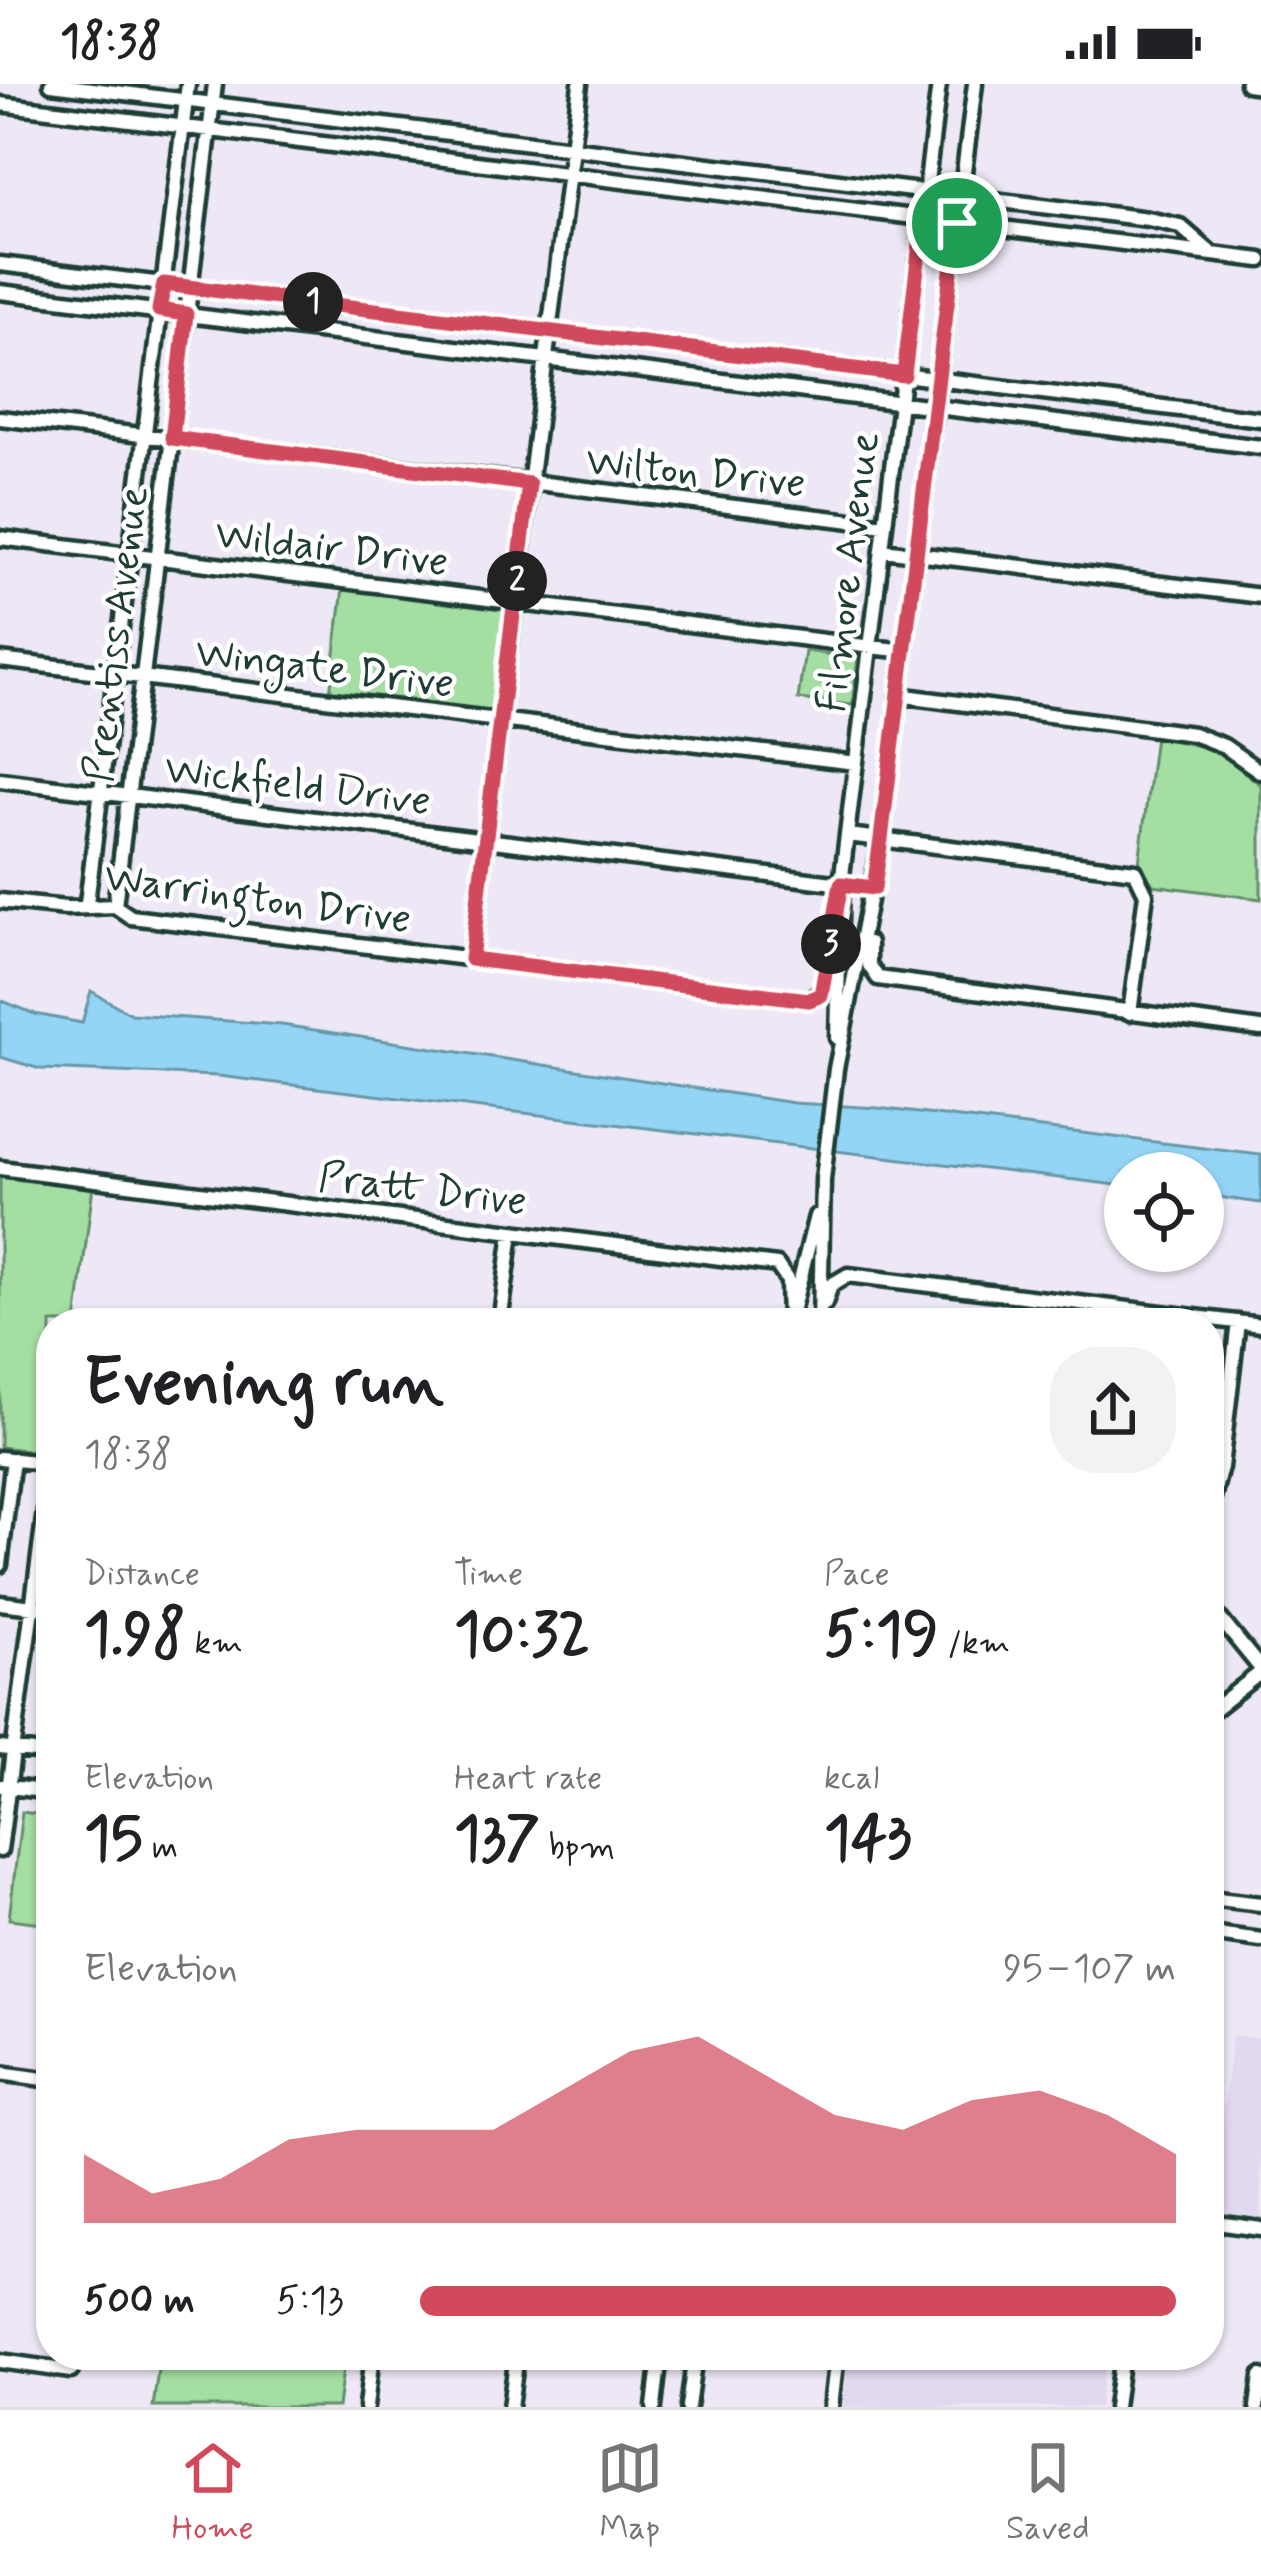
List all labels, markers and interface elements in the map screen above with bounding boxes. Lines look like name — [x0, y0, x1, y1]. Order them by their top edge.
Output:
text: 18:38 — [60, 13, 162, 72]
pin — [906, 172, 1008, 274]
icon: arrive — [924, 190, 990, 256]
pin: 1 — [283, 272, 343, 332]
text: 1 — [306, 280, 320, 324]
street label: Filmore Avenue — [805, 429, 894, 716]
street label: Wilton Drive — [583, 435, 808, 512]
street label: Prentiss Avenue — [72, 483, 163, 786]
street label: Wildair Drive — [212, 508, 451, 591]
pin: 2 — [487, 551, 547, 611]
text: 2 — [509, 559, 525, 603]
street label: Wingate Drive — [192, 626, 457, 716]
street label: Wickfield Drive — [161, 743, 434, 830]
street label: Warrington Drive — [100, 851, 415, 952]
pin: 3 — [801, 914, 861, 974]
text: 3 — [824, 922, 838, 966]
street label: Pratt Drive — [315, 1150, 530, 1231]
map controls — [1104, 1152, 1224, 1272]
button: locate — [1104, 1152, 1224, 1272]
text: Evening run — [84, 1342, 444, 1428]
button: share — [1050, 1347, 1176, 1473]
text: 18:38 — [84, 1430, 172, 1481]
text: Distance — [84, 1553, 200, 1597]
text: Time — [454, 1553, 523, 1597]
text: Pace — [824, 1553, 890, 1597]
text: 1.98 — [84, 1597, 186, 1676]
text: 10:32 — [454, 1597, 590, 1676]
text: 5:19 — [824, 1597, 939, 1676]
text: km — [186, 1622, 243, 1666]
text: /km — [939, 1622, 1010, 1666]
text: Elevation — [84, 1757, 214, 1801]
text: Heart rate — [454, 1757, 602, 1801]
text: kcal — [824, 1757, 879, 1801]
text: 15 — [84, 1801, 143, 1880]
text: 137 — [454, 1801, 540, 1880]
text: 143 — [824, 1801, 912, 1880]
text: m — [143, 1826, 178, 1870]
text: bpm — [540, 1826, 615, 1870]
text: Elevation — [84, 1944, 238, 1995]
text: 95–107 m — [1003, 1944, 1176, 1995]
text: 500 m — [84, 2276, 195, 2327]
text: 5:13 — [276, 2276, 344, 2327]
tab: Home — [172, 2435, 254, 2551]
tab: Map — [597, 2435, 663, 2551]
tab: Saved — [1006, 2435, 1089, 2551]

